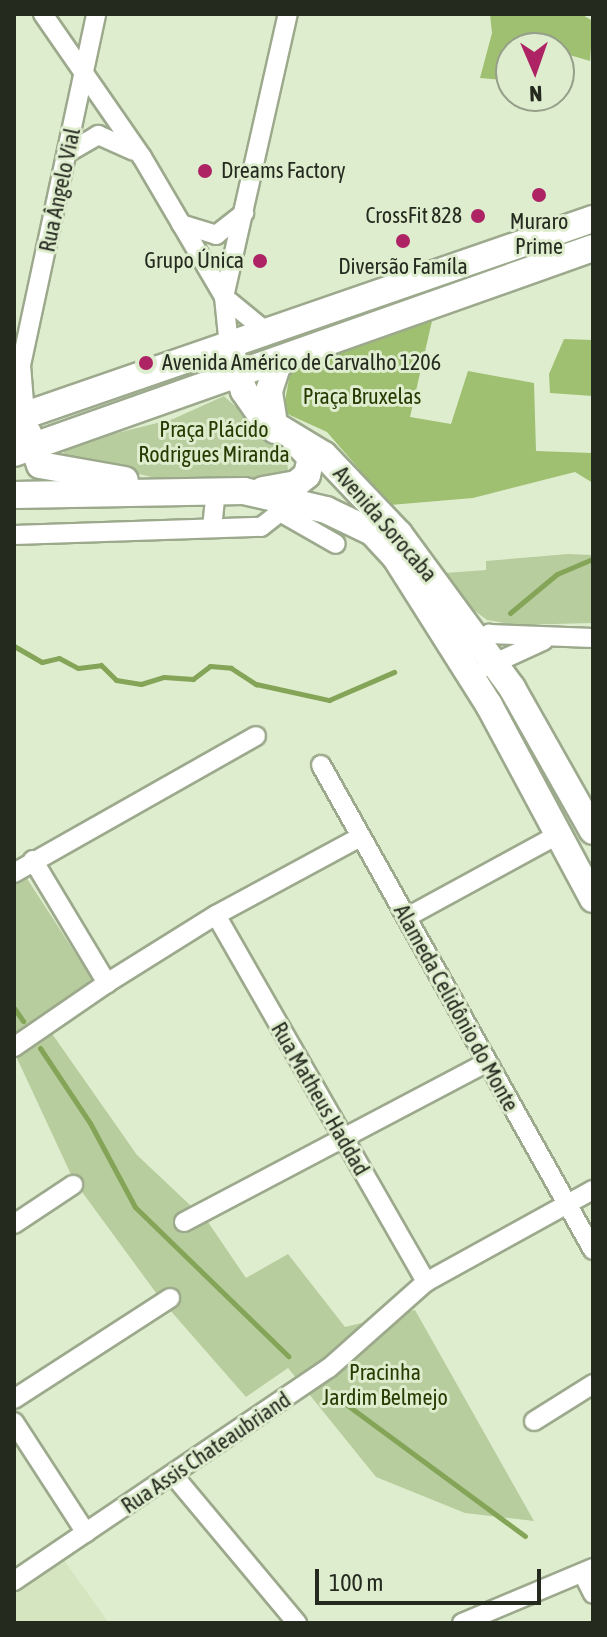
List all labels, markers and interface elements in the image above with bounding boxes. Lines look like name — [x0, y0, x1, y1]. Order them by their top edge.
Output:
north arrow — [495, 32, 575, 112]
text: N — [529, 81, 543, 107]
street label: Rua Ângelo Vial — [34, 126, 86, 254]
place label: Dreams Factory — [221, 158, 345, 184]
marker: Dreams Factory — [196, 162, 214, 180]
marker: Muraro Prime — [530, 186, 548, 204]
place label: CrossFit 828 — [365, 203, 462, 229]
marker: CrossFit 828 — [469, 207, 487, 225]
place label: Muraro Prime — [510, 208, 568, 260]
marker: Diversão Famíla — [394, 232, 412, 250]
place label: Grupo Única — [144, 248, 244, 274]
marker: Grupo Única — [251, 252, 269, 270]
place label: Diversão Famíla — [338, 254, 468, 280]
place label: Avenida Américo de Carvalho 1206 — [162, 350, 441, 376]
marker: Avenida Américo de Carvalho 1206 — [137, 354, 155, 372]
park label: Praça Bruxelas — [303, 384, 421, 410]
park label: Praça Plácido Rodrigues Miranda — [138, 416, 290, 468]
street label: Avenida Sorocaba — [328, 461, 442, 587]
street label: Alameda Celidônio do Monte — [388, 900, 524, 1116]
street label: Rua Matheus Haddad — [265, 1018, 375, 1180]
park label: Pracinha Jardim Belmejo — [322, 1359, 448, 1410]
street label: Rua Assis Chateaubriand — [117, 1387, 295, 1519]
scale bar — [319, 1553, 545, 1603]
text: 100 m — [329, 1569, 383, 1596]

